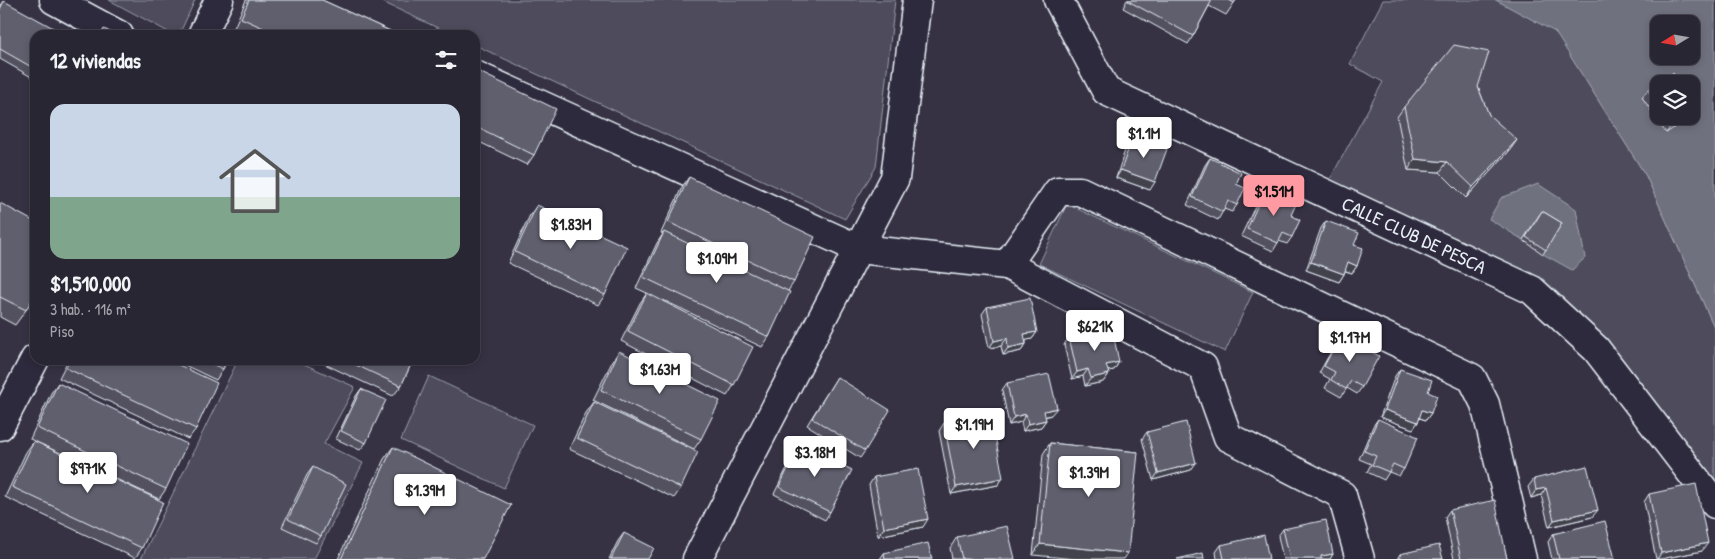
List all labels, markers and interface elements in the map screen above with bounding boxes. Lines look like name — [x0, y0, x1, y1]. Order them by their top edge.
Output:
north arrow — [1650, 15, 1700, 65]
map controls — [1650, 15, 1700, 125]
text: 12 viviendas — [50, 46, 141, 75]
icon: filters — [432, 46, 460, 74]
button: layers — [1650, 75, 1700, 125]
pin: $1.1M — [1109, 116, 1179, 159]
text: $1.1M — [1128, 122, 1160, 144]
icon: home — [210, 136, 300, 226]
pin: $1.51M — [1233, 174, 1315, 217]
text: $1.51M — [1254, 180, 1294, 202]
street label: CALLE CLUB DE PESCA — [1338, 190, 1490, 280]
pin: $1.83M — [530, 208, 612, 250]
text: $1.83M — [551, 213, 591, 235]
pin: $1.09M — [676, 242, 758, 284]
text: $1.09M — [697, 247, 737, 269]
text: $1,510,000 — [50, 269, 131, 298]
text: 3 hab. · 116 m² — [50, 298, 131, 320]
pin: $621K — [1060, 310, 1130, 352]
text: $621K — [1077, 315, 1113, 337]
text: Piso — [50, 320, 74, 342]
pin: $1.17M — [1309, 320, 1391, 363]
text: $1.17M — [1330, 326, 1370, 348]
pin: $1.63M — [619, 352, 701, 395]
text: $1.63M — [640, 358, 680, 380]
pin: $1.19M — [933, 408, 1015, 450]
text: $1.19M — [955, 413, 993, 435]
pin: $3.18M — [774, 436, 856, 478]
text: $3.18M — [795, 441, 835, 463]
pin: $971K — [53, 452, 123, 494]
pin: $1.39M — [1048, 456, 1130, 498]
text: $971K — [70, 457, 106, 479]
text: $1.39M — [1069, 461, 1109, 483]
pin: $1.39M — [384, 474, 466, 516]
text: $1.39M — [405, 479, 445, 501]

